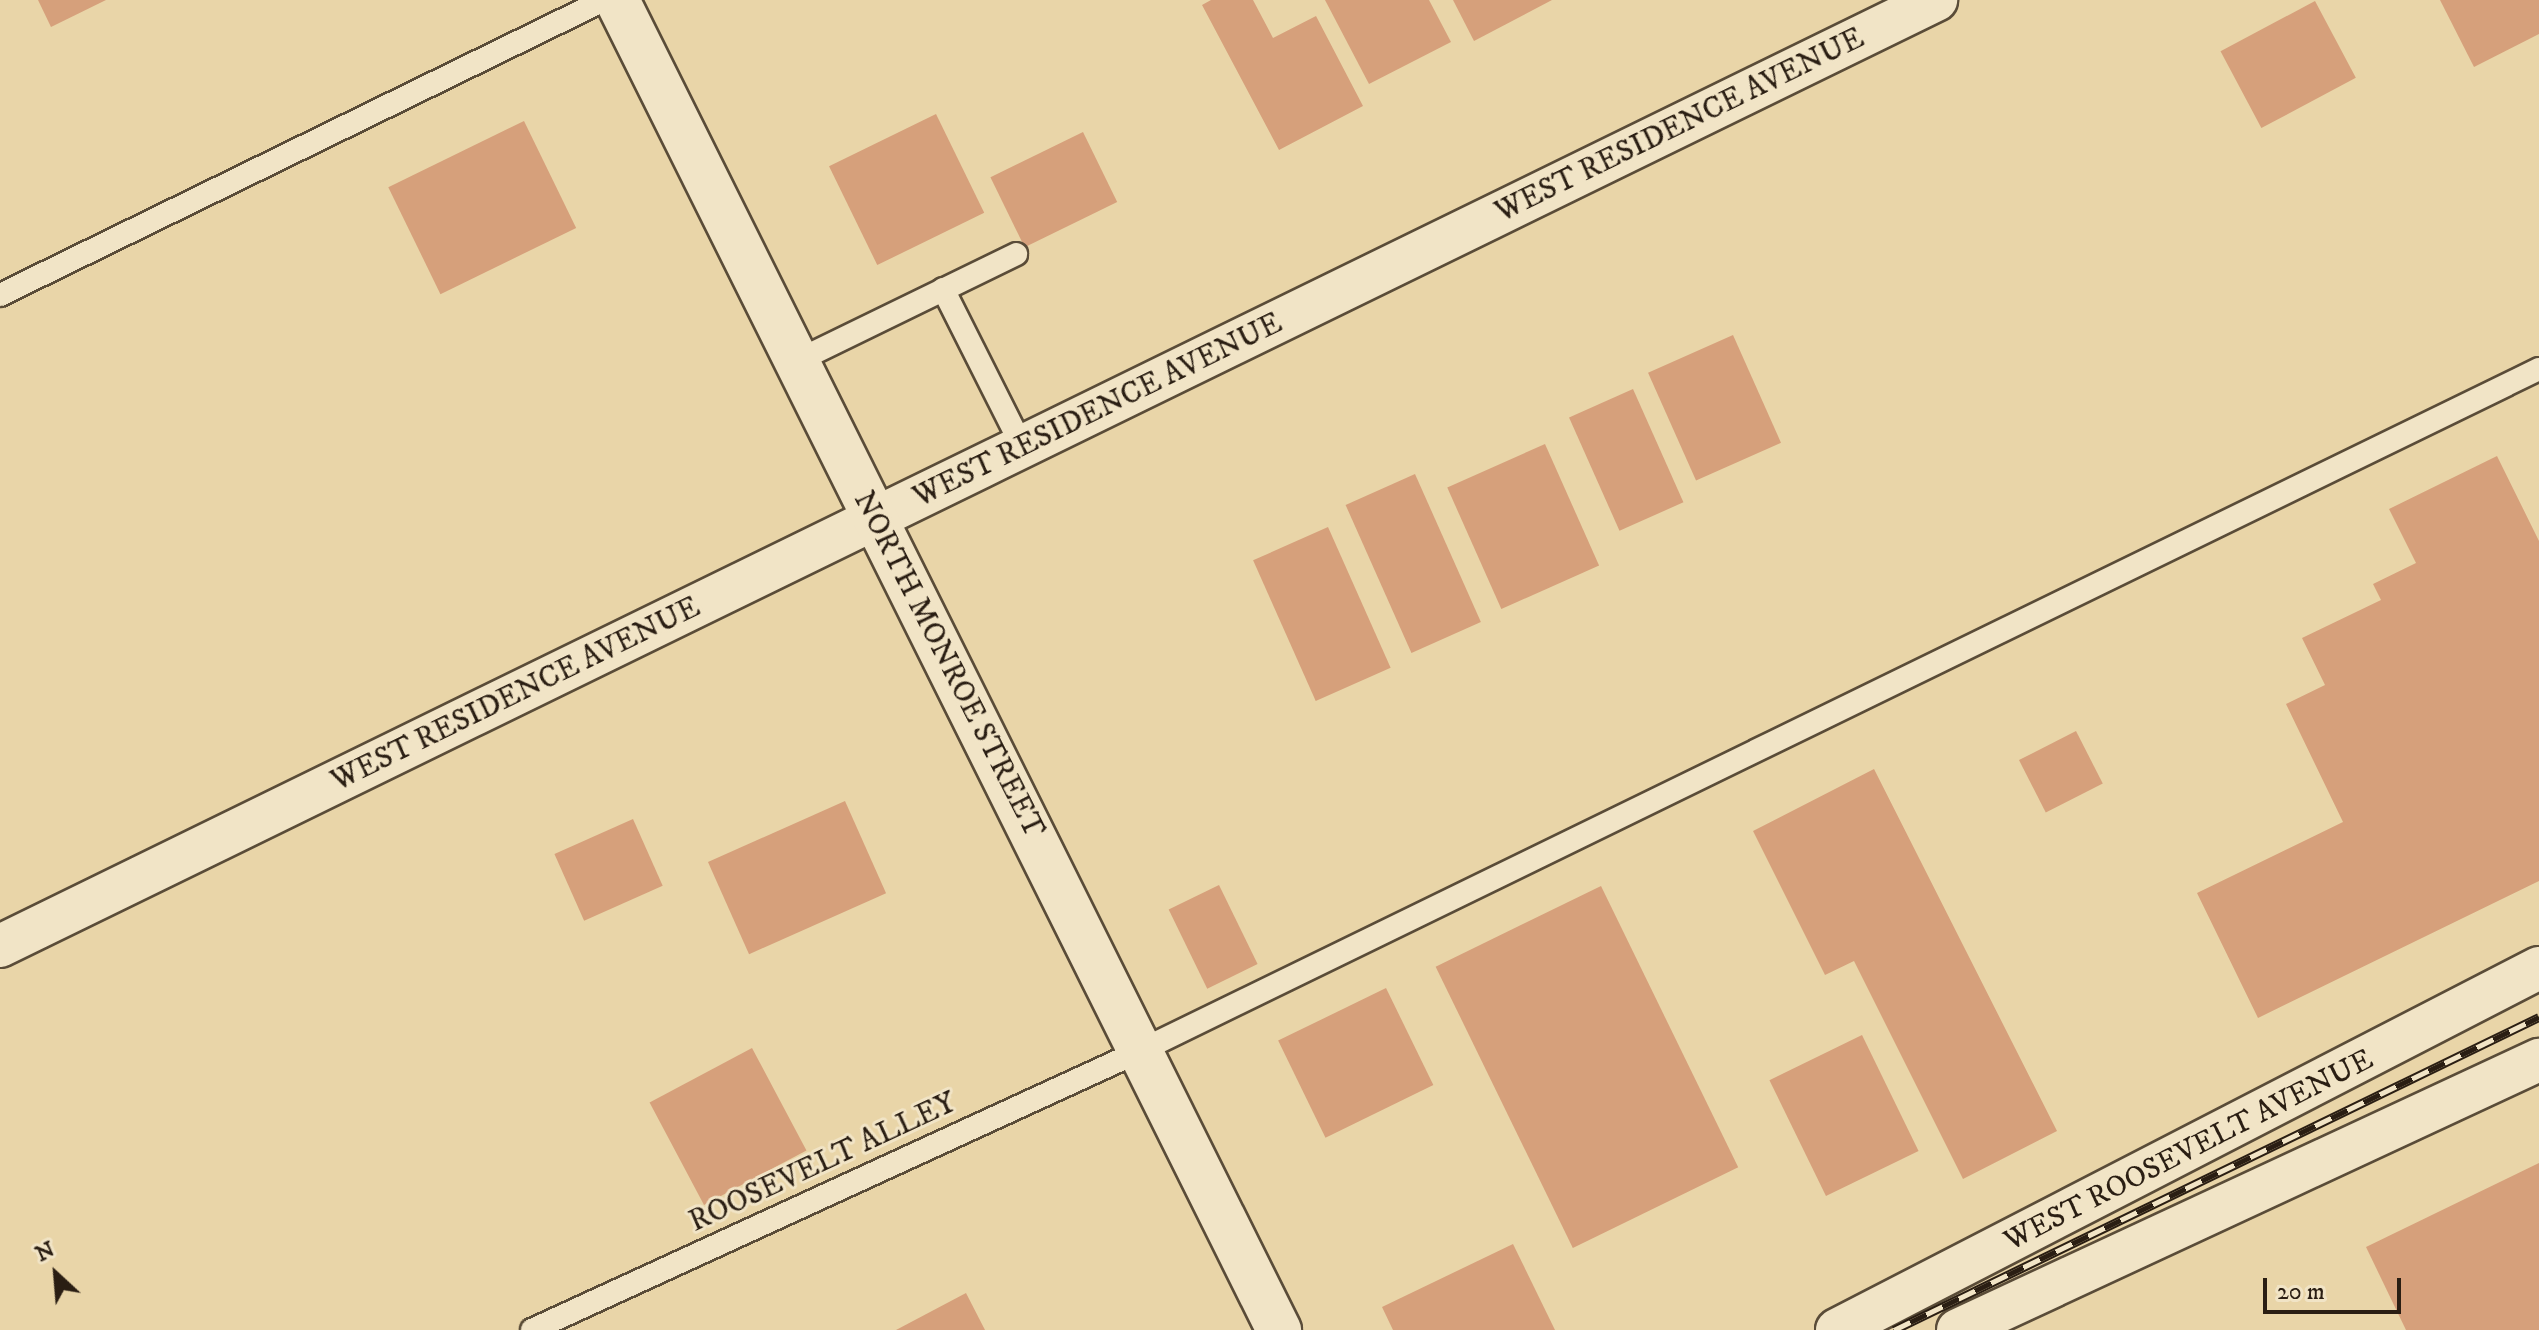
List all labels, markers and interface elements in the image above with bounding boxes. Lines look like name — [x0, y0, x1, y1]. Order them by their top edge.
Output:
street label: WEST RESIDENCE AVENUE — [1490, 21, 1870, 231]
street label: WEST RESIDENCE AVENUE — [908, 306, 1288, 516]
street label: NORTH MONROE STREET — [845, 486, 1051, 844]
street label: WEST RESIDENCE AVENUE — [326, 590, 706, 800]
street label: WEST ROOSEVELT AVENUE — [1999, 1042, 2379, 1260]
street label: ROOSEVELT ALLEY — [684, 1085, 962, 1241]
north arrow — [16, 1234, 96, 1314]
text: N — [31, 1236, 59, 1268]
scale bar — [2267, 1262, 2405, 1312]
text: 20 m — [2277, 1277, 2325, 1307]

